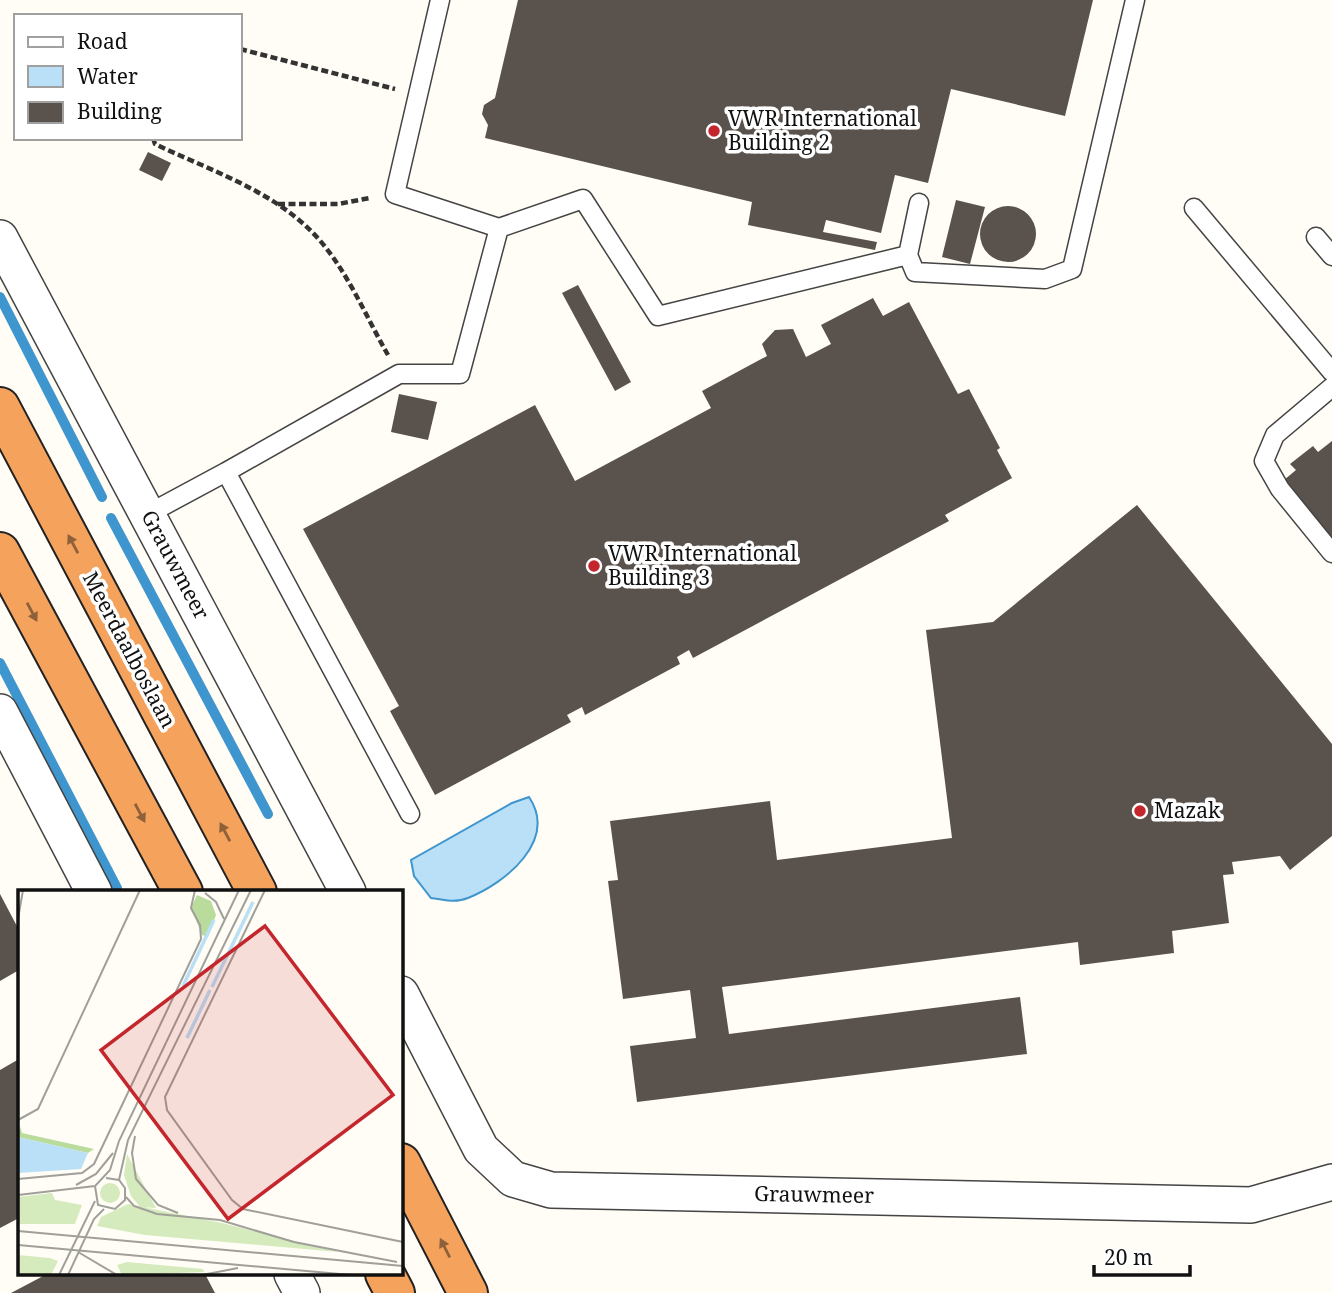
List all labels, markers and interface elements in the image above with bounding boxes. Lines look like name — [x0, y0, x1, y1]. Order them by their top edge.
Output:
legend — [14, 14, 242, 140]
text: Road — [77, 27, 128, 55]
text: Water — [77, 62, 138, 90]
text: Building — [77, 97, 162, 125]
place label: VWR International Building 2 — [728, 104, 917, 156]
marker: VWR International Building 2 — [706, 123, 722, 139]
street label: Grauwmeer — [135, 505, 216, 624]
one-way arrow — [67, 534, 79, 554]
place label: VWR International Building 3 — [608, 539, 797, 591]
marker: VWR International Building 3 — [586, 558, 602, 574]
street label: Meerdaalboslaan — [77, 566, 183, 733]
one-way arrow — [25, 603, 37, 623]
place label: Mazak — [1154, 796, 1221, 824]
one-way arrow — [134, 803, 146, 822]
marker: Mazak — [1132, 803, 1148, 819]
one-way arrow — [219, 822, 231, 842]
inset map — [18, 890, 402, 1276]
street label: Grauwmeer — [754, 1179, 874, 1209]
scale bar — [1094, 1234, 1190, 1278]
one-way arrow — [439, 1238, 451, 1258]
text: 20 m — [1104, 1243, 1153, 1271]

